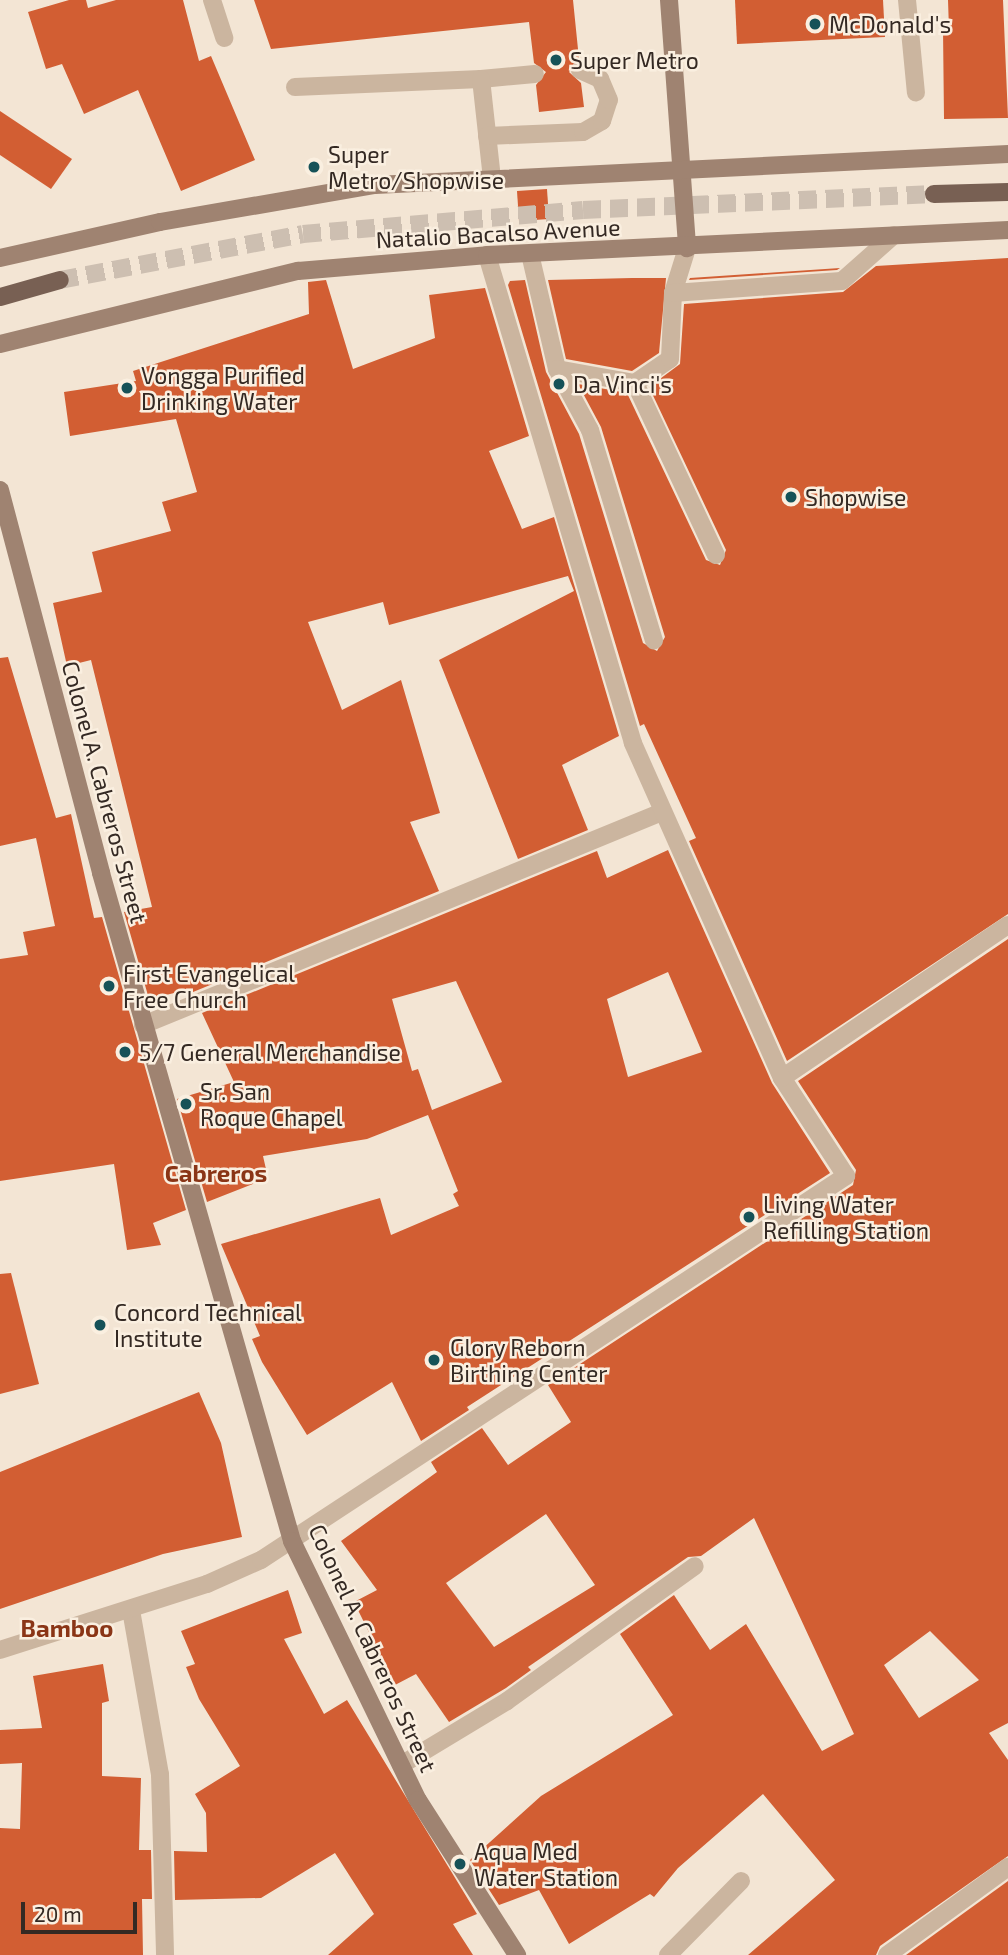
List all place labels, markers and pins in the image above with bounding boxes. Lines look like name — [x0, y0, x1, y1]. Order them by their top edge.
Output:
place label: McDonald's — [829, 10, 951, 38]
marker: McDonald's — [807, 16, 823, 32]
place label: Super Metro — [570, 46, 699, 74]
marker: Super Metro — [548, 52, 564, 68]
place label: Super Metro/Shopwise — [328, 140, 504, 194]
marker: Super Metro/Shopwise — [306, 159, 322, 175]
place label: Vongga Purified Drinking Water — [141, 361, 305, 415]
place label: Da Vinci's — [573, 370, 673, 398]
marker: Da Vinci's — [551, 376, 567, 392]
marker: Vongga Purified Drinking Water — [119, 380, 135, 396]
place label: Shopwise — [805, 483, 906, 511]
marker: Shopwise — [783, 489, 799, 505]
place label: First Evangelical Free Church — [123, 959, 295, 1013]
marker: First Evangelical Free Church — [101, 978, 117, 994]
place label: 5/7 General Merchandise — [139, 1038, 401, 1066]
marker: 5/7 General Merchandise — [117, 1044, 133, 1060]
place label: Sr. San Roque Chapel — [200, 1077, 342, 1131]
marker: Sr. San Roque Chapel — [178, 1096, 194, 1112]
place label: Living Water Refilling Station — [763, 1190, 929, 1244]
marker: Living Water Refilling Station — [741, 1209, 757, 1225]
place label: Concord Technical Institute — [114, 1298, 302, 1352]
marker: Concord Technical Institute — [92, 1317, 108, 1333]
place label: Glory Reborn Birthing Center — [450, 1333, 608, 1387]
marker: Glory Reborn Birthing Center — [424, 1350, 444, 1370]
place label: Aqua Med Water Station — [474, 1837, 619, 1891]
marker: Aqua Med Water Station — [452, 1856, 468, 1872]

